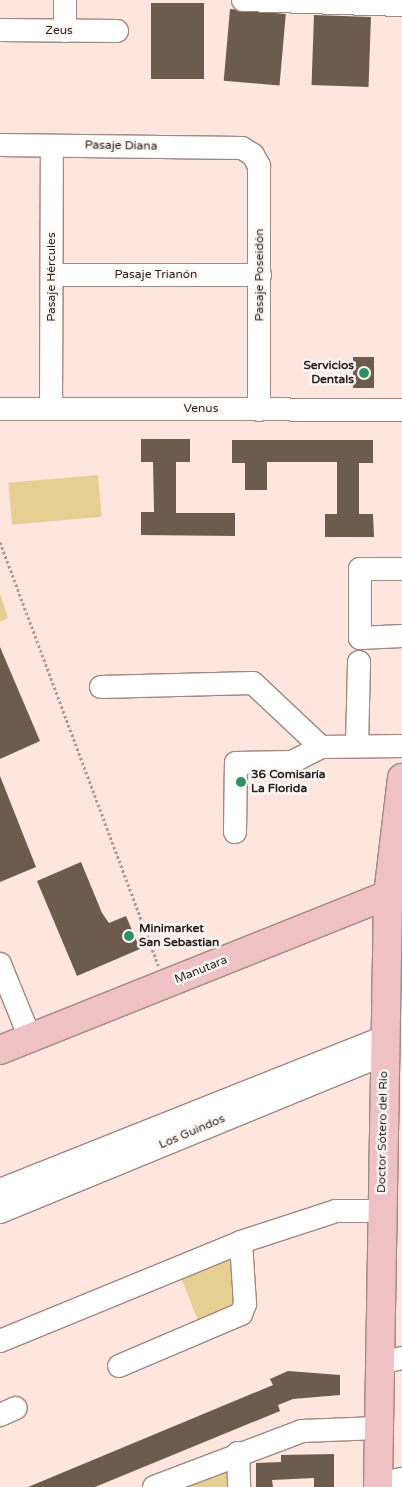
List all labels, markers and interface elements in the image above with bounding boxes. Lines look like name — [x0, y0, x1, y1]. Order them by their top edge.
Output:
street label: Zeus — [45, 24, 73, 38]
street label: Pasaje Diana — [85, 138, 157, 154]
street label: Pasaje Poseidón — [253, 229, 267, 321]
street label: Pasaje Hércules — [45, 232, 59, 322]
street label: Pasaje Trianón — [115, 268, 197, 282]
place label: Servicios Dentals — [303, 359, 354, 387]
marker: Servicios Dentals — [358, 367, 370, 379]
street label: Venus — [184, 402, 218, 416]
place label: 36 Comisaría La Florida — [251, 768, 325, 796]
marker: 36 Comisaría La Florida — [235, 776, 247, 788]
place label: Minimarket San Sebastian — [139, 922, 219, 950]
marker: Minimarket San Sebastian — [123, 930, 135, 942]
street label: Manutara — [173, 953, 229, 987]
street label: Doctor Sótero del Río — [375, 1071, 391, 1193]
street label: Los Guindos — [157, 1112, 227, 1152]

